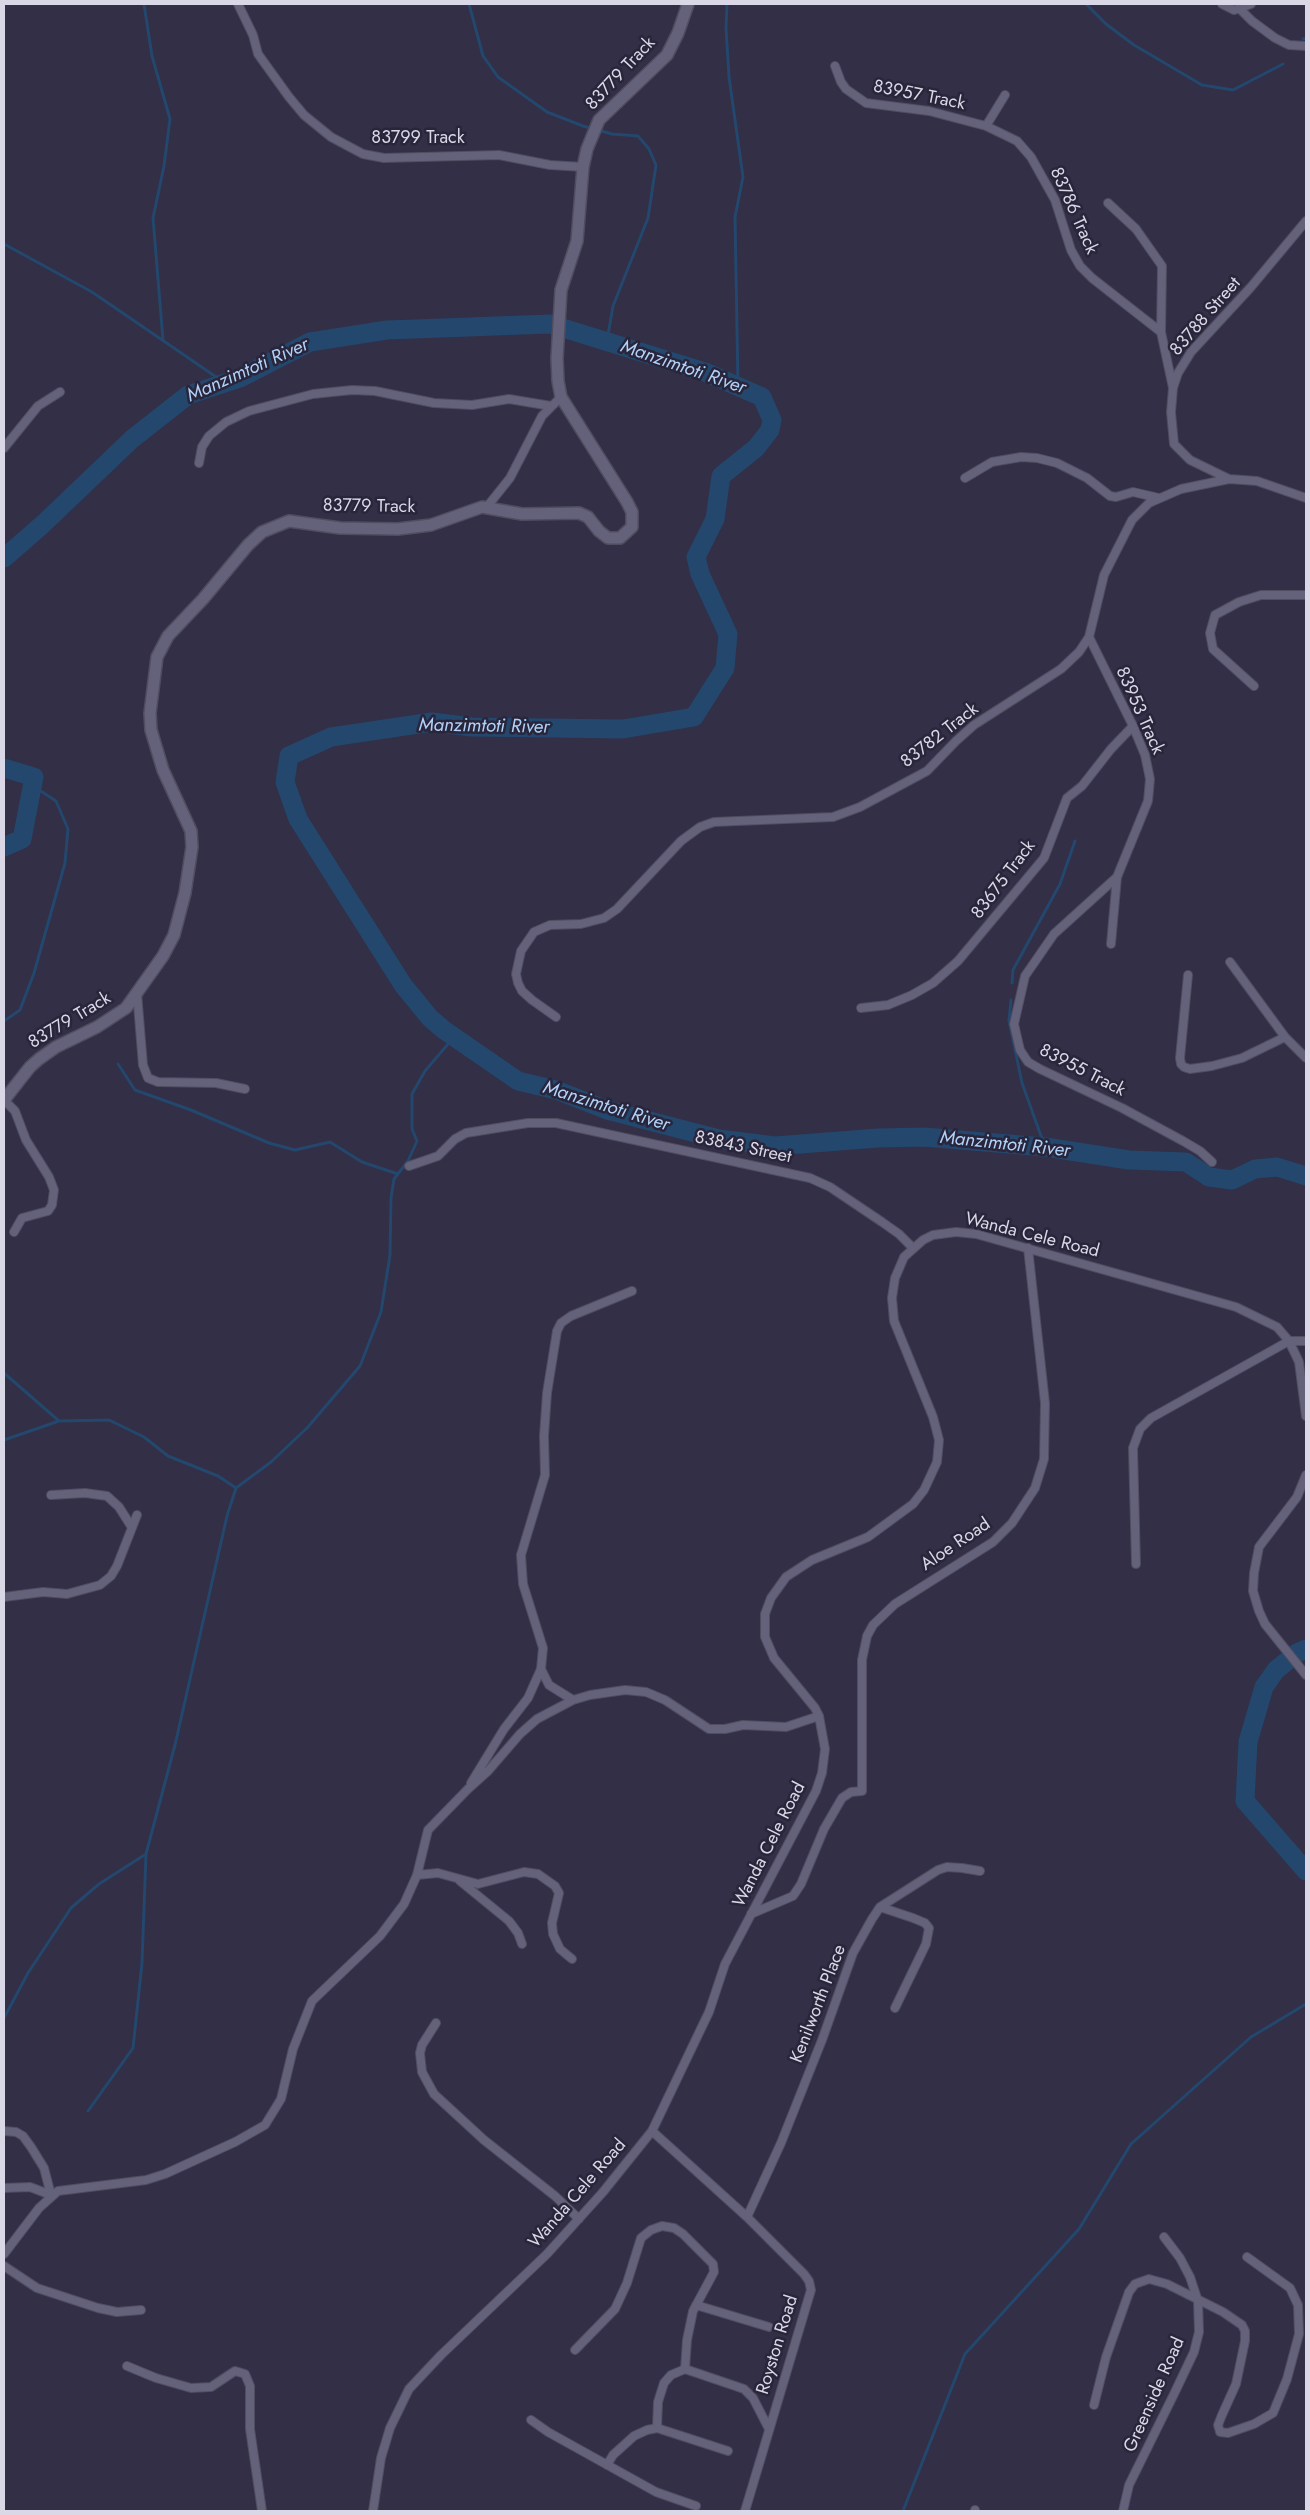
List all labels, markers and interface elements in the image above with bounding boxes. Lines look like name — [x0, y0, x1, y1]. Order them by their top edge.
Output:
street label: 83779 Track — [582, 33, 660, 115]
street label: 83957 Track — [871, 76, 967, 116]
street label: 83799 Track — [371, 128, 465, 150]
street label: 83786 Track — [1044, 164, 1102, 258]
street label: 83788 Street — [1166, 273, 1246, 361]
water label: Manzimtoti River — [184, 334, 312, 408]
water label: Manzimtoti River — [617, 336, 749, 400]
street label: 83779 Track — [323, 495, 415, 519]
street label: 83953 Track — [1110, 664, 1168, 758]
street label: 83782 Track — [897, 699, 983, 773]
water label: Manzimtoti River — [418, 714, 550, 740]
street label: 83675 Track — [967, 836, 1041, 924]
street label: 83779 Track — [25, 988, 115, 1054]
street label: 83955 Track — [1035, 1040, 1129, 1102]
water label: Manzimtoti River — [540, 1077, 672, 1137]
street label: 83843 Street — [693, 1127, 793, 1169]
water label: Manzimtoti River — [939, 1127, 1071, 1163]
street label: Wanda Cele Road — [963, 1209, 1101, 1263]
street label: Aloe Road — [917, 1514, 995, 1576]
street label: Wanda Cele Road — [729, 1779, 811, 1911]
street label: Kenilworth Place — [787, 1942, 851, 2066]
street label: Wanda Cele Road — [525, 2135, 631, 2253]
street label: Royston Road — [753, 2293, 803, 2397]
street label: Greenside Road — [1120, 2334, 1190, 2456]

